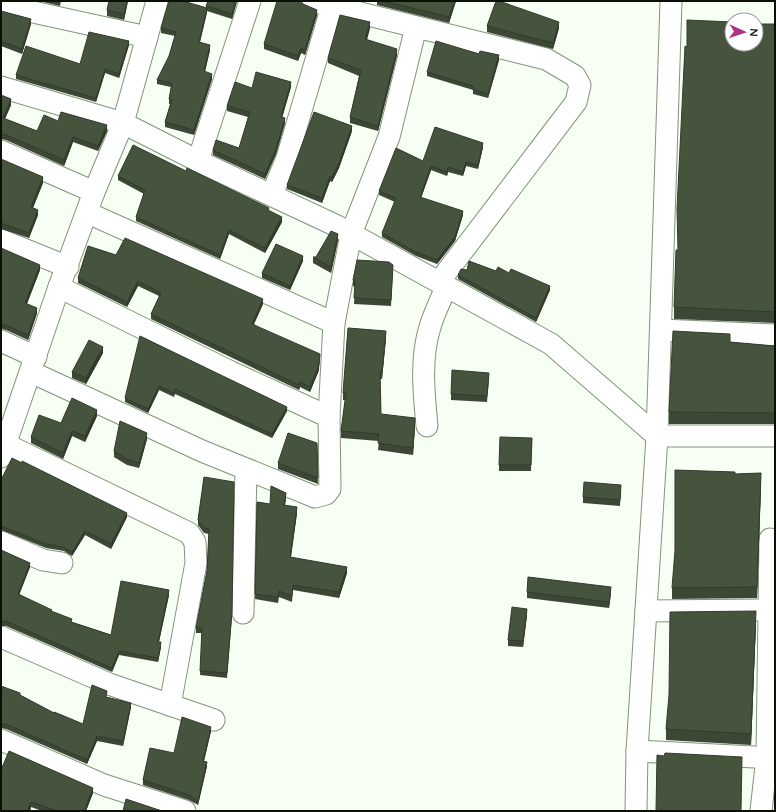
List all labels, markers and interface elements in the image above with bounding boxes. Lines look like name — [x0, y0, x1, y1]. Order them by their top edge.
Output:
north arrow — [724, 12, 764, 52]
text: N — [747, 28, 761, 37]

